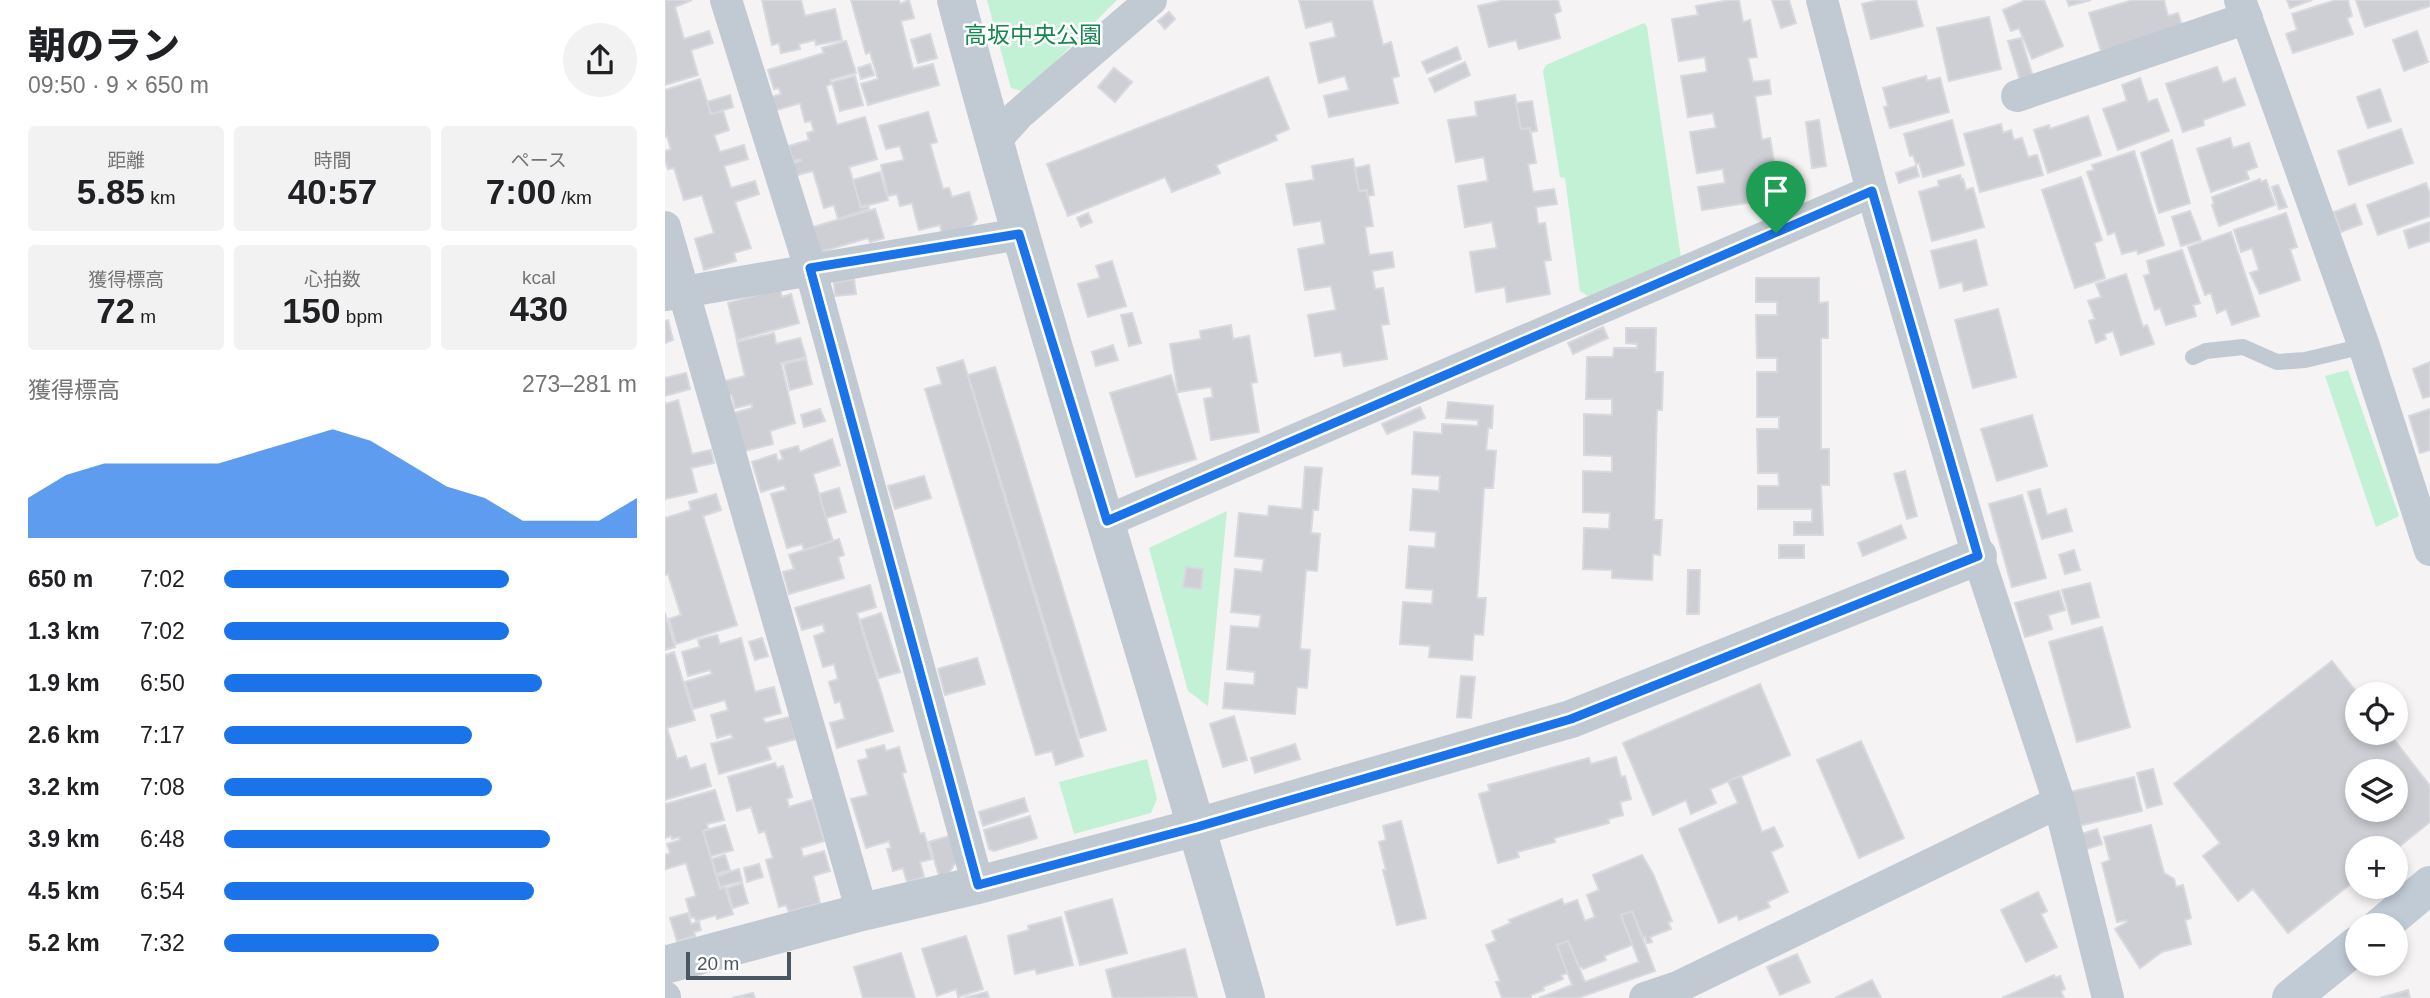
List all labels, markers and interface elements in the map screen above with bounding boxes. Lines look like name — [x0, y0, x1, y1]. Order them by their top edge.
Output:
park label: 高坂中央公園 — [964, 22, 1102, 48]
button: share — [563, 23, 637, 97]
text: 朝のラン — [28, 25, 180, 67]
text: 09:50 · 9 × 650 m — [28, 72, 209, 98]
text: 距離 — [107, 150, 145, 171]
text: 時間 — [313, 150, 352, 171]
text: ペース — [511, 150, 567, 171]
pin — [1746, 161, 1806, 233]
text: 5.85 — [77, 172, 145, 211]
text: 40:57 — [288, 172, 377, 211]
text: 7:00 — [486, 172, 556, 211]
icon: arrive — [1757, 172, 1795, 210]
text: km — [145, 187, 176, 208]
text: /km — [556, 187, 592, 208]
text: kcal — [522, 267, 556, 288]
text: 獲得標高 — [88, 269, 164, 290]
text: 心拍数 — [304, 269, 361, 290]
text: 430 — [510, 289, 568, 328]
text: 72 — [96, 291, 135, 330]
text: 150 — [282, 291, 341, 330]
text: m — [135, 306, 156, 327]
text: bpm — [341, 306, 383, 327]
text: 273–281 m — [522, 371, 637, 397]
text: 獲得標高 — [28, 377, 120, 403]
text: 650 m — [28, 566, 93, 592]
text: 7:02 — [140, 566, 185, 592]
text: 1.3 km — [28, 618, 100, 644]
text: 7:02 — [140, 618, 185, 644]
text: 1.9 km — [28, 670, 100, 696]
text: 6:50 — [140, 670, 185, 696]
map controls — [2345, 682, 2408, 976]
button: locate — [2345, 682, 2408, 745]
text: 2.6 km — [28, 722, 100, 748]
text: 7:17 — [140, 722, 185, 748]
button: layers — [2345, 759, 2408, 822]
text: 3.2 km — [28, 774, 100, 800]
text: 7:08 — [140, 774, 185, 800]
text: 3.9 km — [28, 826, 100, 852]
text: 6:48 — [140, 826, 185, 852]
button: + — [2345, 836, 2408, 899]
text: 4.5 km — [28, 878, 100, 904]
text: 6:54 — [140, 878, 185, 904]
button: − — [2345, 913, 2408, 976]
text: 5.2 km — [28, 930, 100, 956]
text: 7:32 — [140, 930, 185, 956]
scale bar — [686, 949, 791, 981]
text: 20 m — [697, 953, 739, 974]

